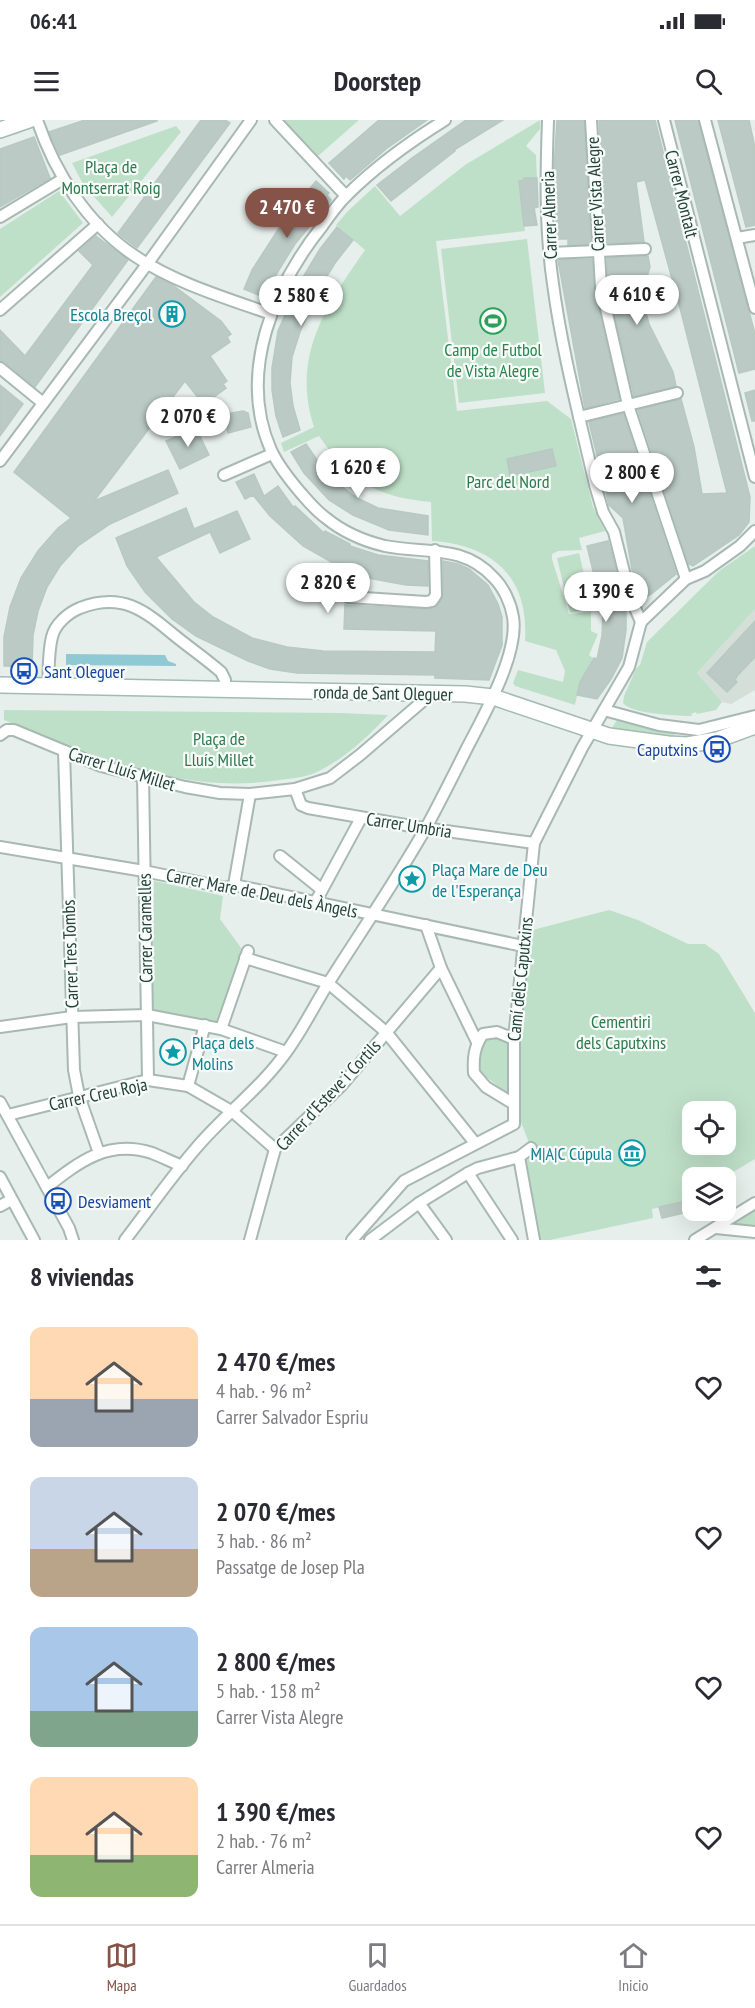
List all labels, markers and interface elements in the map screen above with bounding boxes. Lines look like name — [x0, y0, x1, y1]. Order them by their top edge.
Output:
text: 06:41 — [30, 7, 78, 35]
text: Doorstep — [334, 64, 421, 98]
icon: menu — [30, 65, 63, 98]
icon: search — [692, 65, 725, 98]
street label: Carrer Vista Alegre — [581, 136, 609, 252]
street label: Carrer Montalt — [660, 148, 704, 240]
park label: Plaça de Montserrat Roig — [62, 155, 160, 199]
street label: Carrer Almeria — [536, 170, 562, 260]
pin: 2 470 € — [232, 188, 342, 239]
text: 2 470 € — [259, 194, 315, 220]
pin: 4 610 € — [582, 275, 692, 326]
pin: 2 580 € — [246, 276, 356, 327]
text: 4 610 € — [609, 281, 665, 307]
text: 2 580 € — [273, 282, 329, 308]
building icon: Escola Breçol — [157, 299, 187, 329]
place label: Escola Breçol — [70, 303, 153, 326]
sports icon: Camp de Futbol de Vista Alegre — [478, 306, 508, 336]
place label: Camp de Futbol de Vista Alegre — [444, 338, 543, 382]
pin: 2 070 € — [133, 397, 243, 448]
text: 2 070 € — [160, 403, 216, 429]
pin: 1 620 € — [303, 448, 413, 499]
pin: 2 800 € — [577, 453, 687, 504]
text: 1 620 € — [330, 454, 386, 480]
text: 2 800 € — [604, 459, 660, 485]
park label: Parc del Nord — [466, 470, 550, 493]
pin: 2 820 € — [273, 563, 383, 614]
text: 2 820 € — [300, 569, 356, 595]
pin: 1 390 € — [551, 572, 661, 623]
text: 1 390 € — [578, 578, 634, 604]
bus stop icon: Sant Oleguer — [9, 656, 39, 686]
place label: Sant Oleguer — [44, 660, 125, 683]
street label: ronda de Sant Oleguer — [313, 680, 453, 706]
park label: Plaça de Lluís Millet — [184, 727, 254, 771]
bus stop icon: Caputxins — [702, 734, 732, 764]
place label: Caputxins — [637, 738, 698, 761]
street label: Carrer Lluís Millet — [66, 742, 178, 796]
street label: Carrer Umbria — [365, 807, 453, 843]
place label: Plaça Mare de Deu de l'Esperança — [432, 858, 548, 902]
street label: Carrer Mare de Deu dels Àngels — [164, 863, 360, 923]
place icon: Plaça Mare de Deu de l'Esperança — [397, 864, 427, 894]
street label: Carrer Caramelles — [133, 873, 157, 983]
street label: Carrer Tres Tombs — [57, 899, 83, 1009]
street label: Camí dels Caputxins — [502, 916, 538, 1042]
park label: Cementiri dels Caputxins — [576, 1010, 666, 1054]
place label: Plaça dels Molins — [192, 1031, 254, 1075]
street label: Carrer d'Esteve i Cortils — [270, 1034, 386, 1156]
place icon: Plaça dels Molins — [158, 1037, 188, 1067]
street label: Carrer Creu Roja — [47, 1072, 149, 1116]
map controls — [682, 1101, 736, 1221]
button: locate — [682, 1101, 736, 1155]
museum icon: M|A|C Cúpula — [617, 1138, 647, 1168]
place label: M|A|C Cúpula — [531, 1142, 612, 1165]
button: layers — [682, 1167, 736, 1221]
bus stop icon: Desviament — [43, 1186, 73, 1216]
place label: Desviament — [78, 1190, 151, 1213]
text: 8 viviendas — [30, 1260, 134, 1293]
icon: filters — [692, 1260, 725, 1293]
text: 2 470 €/mes — [216, 1345, 335, 1378]
icon: home — [78, 1351, 150, 1423]
icon: heart — [692, 1371, 725, 1404]
text: 4 hab. · 96 m² — [216, 1378, 312, 1404]
text: Carrer Salvador Espriu — [216, 1404, 368, 1430]
text: 2 070 €/mes — [216, 1495, 335, 1528]
icon: home — [78, 1501, 150, 1573]
icon: heart — [692, 1521, 725, 1554]
text: 3 hab. · 86 m² — [216, 1528, 312, 1554]
text: Passatge de Josep Pla — [216, 1554, 365, 1580]
text: 2 800 €/mes — [216, 1645, 335, 1678]
icon: home — [78, 1651, 150, 1723]
icon: heart — [692, 1671, 725, 1704]
text: 5 hab. · 158 m² — [216, 1678, 321, 1704]
text: Carrer Vista Alegre — [216, 1704, 344, 1730]
text: 1 390 €/mes — [216, 1795, 335, 1828]
icon: home — [78, 1801, 150, 1873]
icon: heart — [692, 1821, 725, 1854]
text: 2 hab. · 76 m² — [216, 1828, 312, 1854]
text: Carrer Almeria — [216, 1854, 315, 1880]
tab: Mapa — [105, 1939, 138, 1995]
tab: Guardados — [348, 1939, 407, 1995]
tab: Inicio — [617, 1939, 650, 1995]

